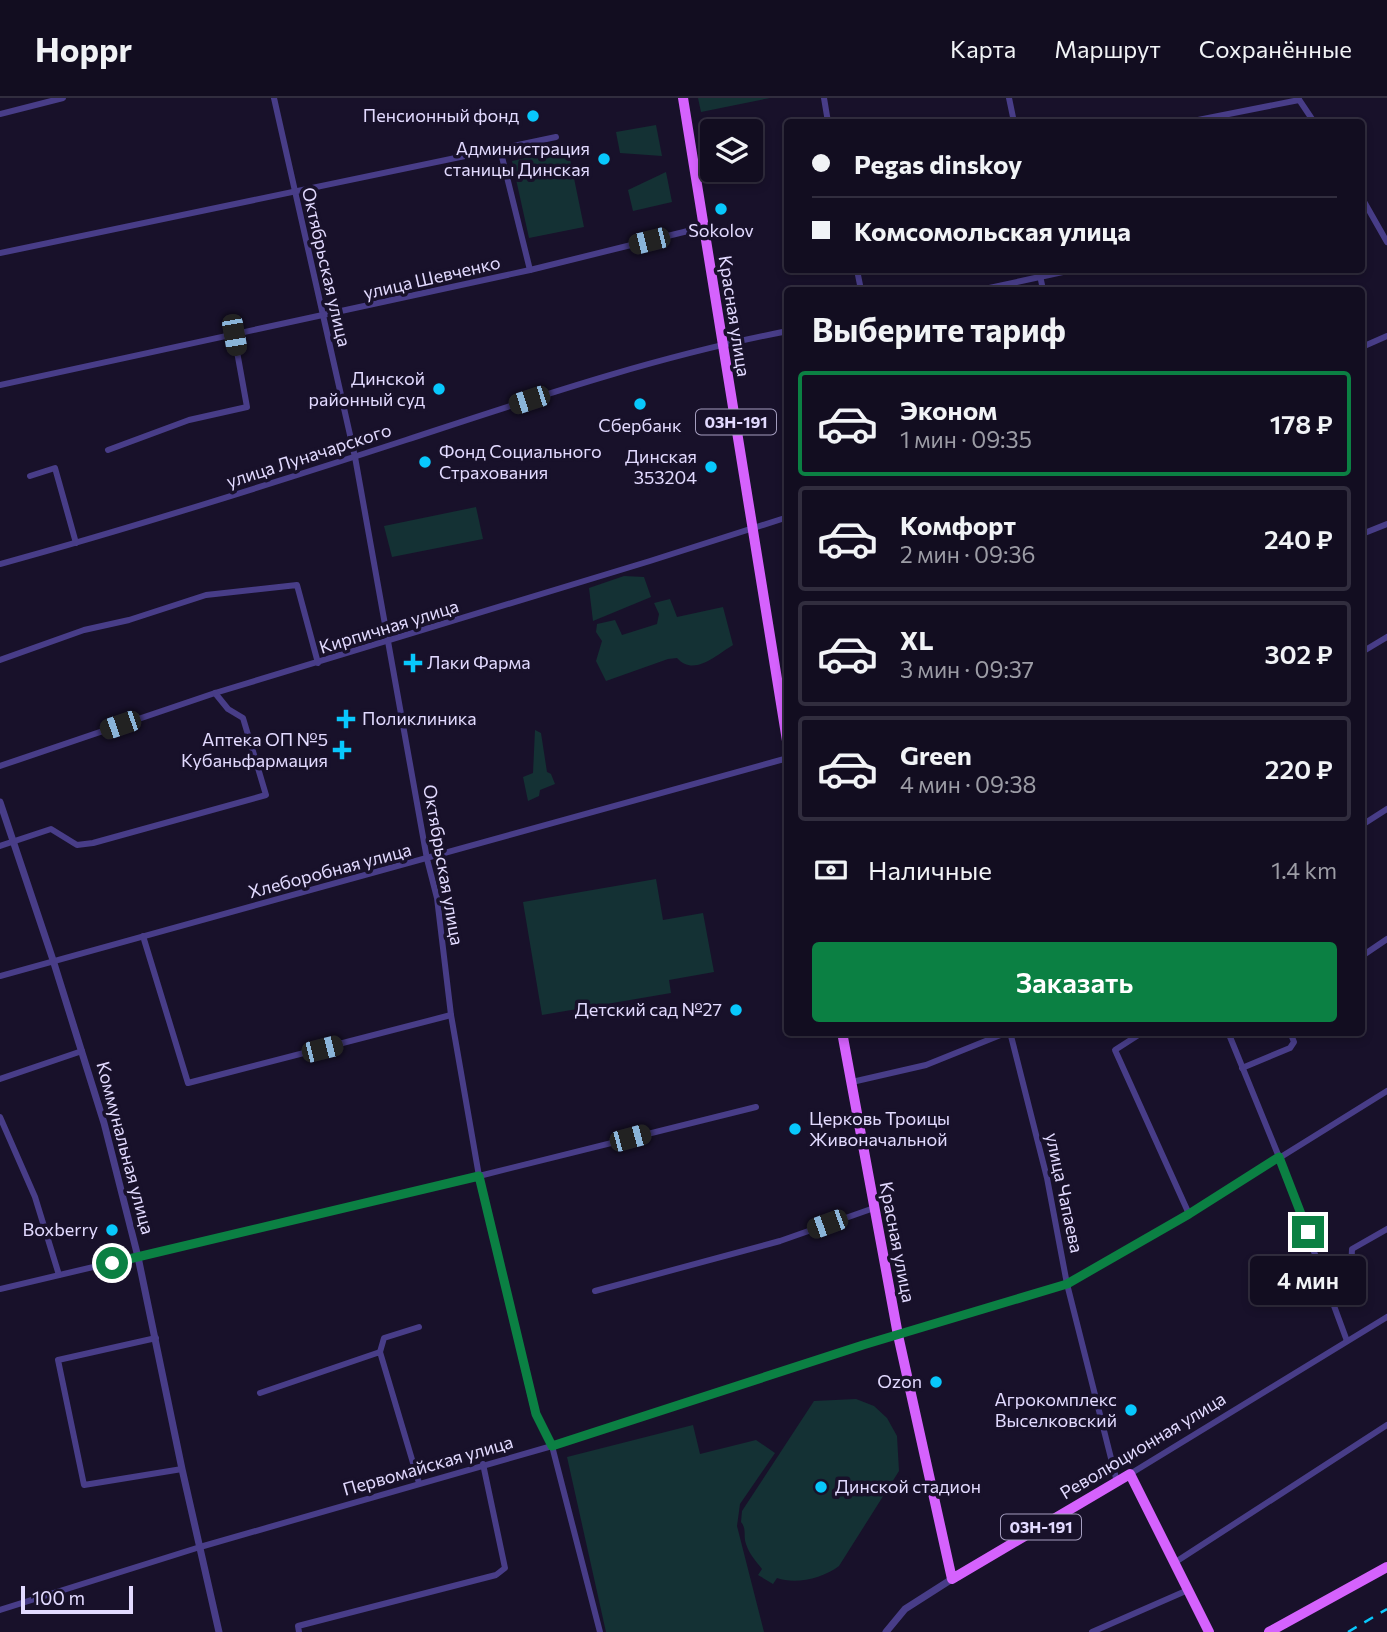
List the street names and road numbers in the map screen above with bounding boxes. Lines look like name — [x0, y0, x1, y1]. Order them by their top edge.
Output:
street label: Октябрьская улица — [298, 185, 356, 349]
street label: улица Шевченко — [361, 251, 502, 303]
street label: Красная улица — [715, 254, 755, 378]
road number: 03Н-191 — [696, 410, 776, 434]
street label: улица Луначарского — [224, 418, 394, 492]
street label: Кирпичная улица — [316, 594, 461, 658]
street label: Октябрьская улица — [419, 783, 469, 947]
street label: Хлеборобная улица — [246, 838, 414, 902]
street label: Коммунальная улица — [92, 1059, 160, 1237]
street label: улица Чапаева — [1042, 1131, 1088, 1255]
street label: Красная улица — [875, 1180, 920, 1304]
street label: Революционная улица — [1056, 1387, 1229, 1503]
street label: Первомайская улица — [340, 1430, 515, 1500]
road number: 03Н-191 — [1001, 1514, 1081, 1540]

